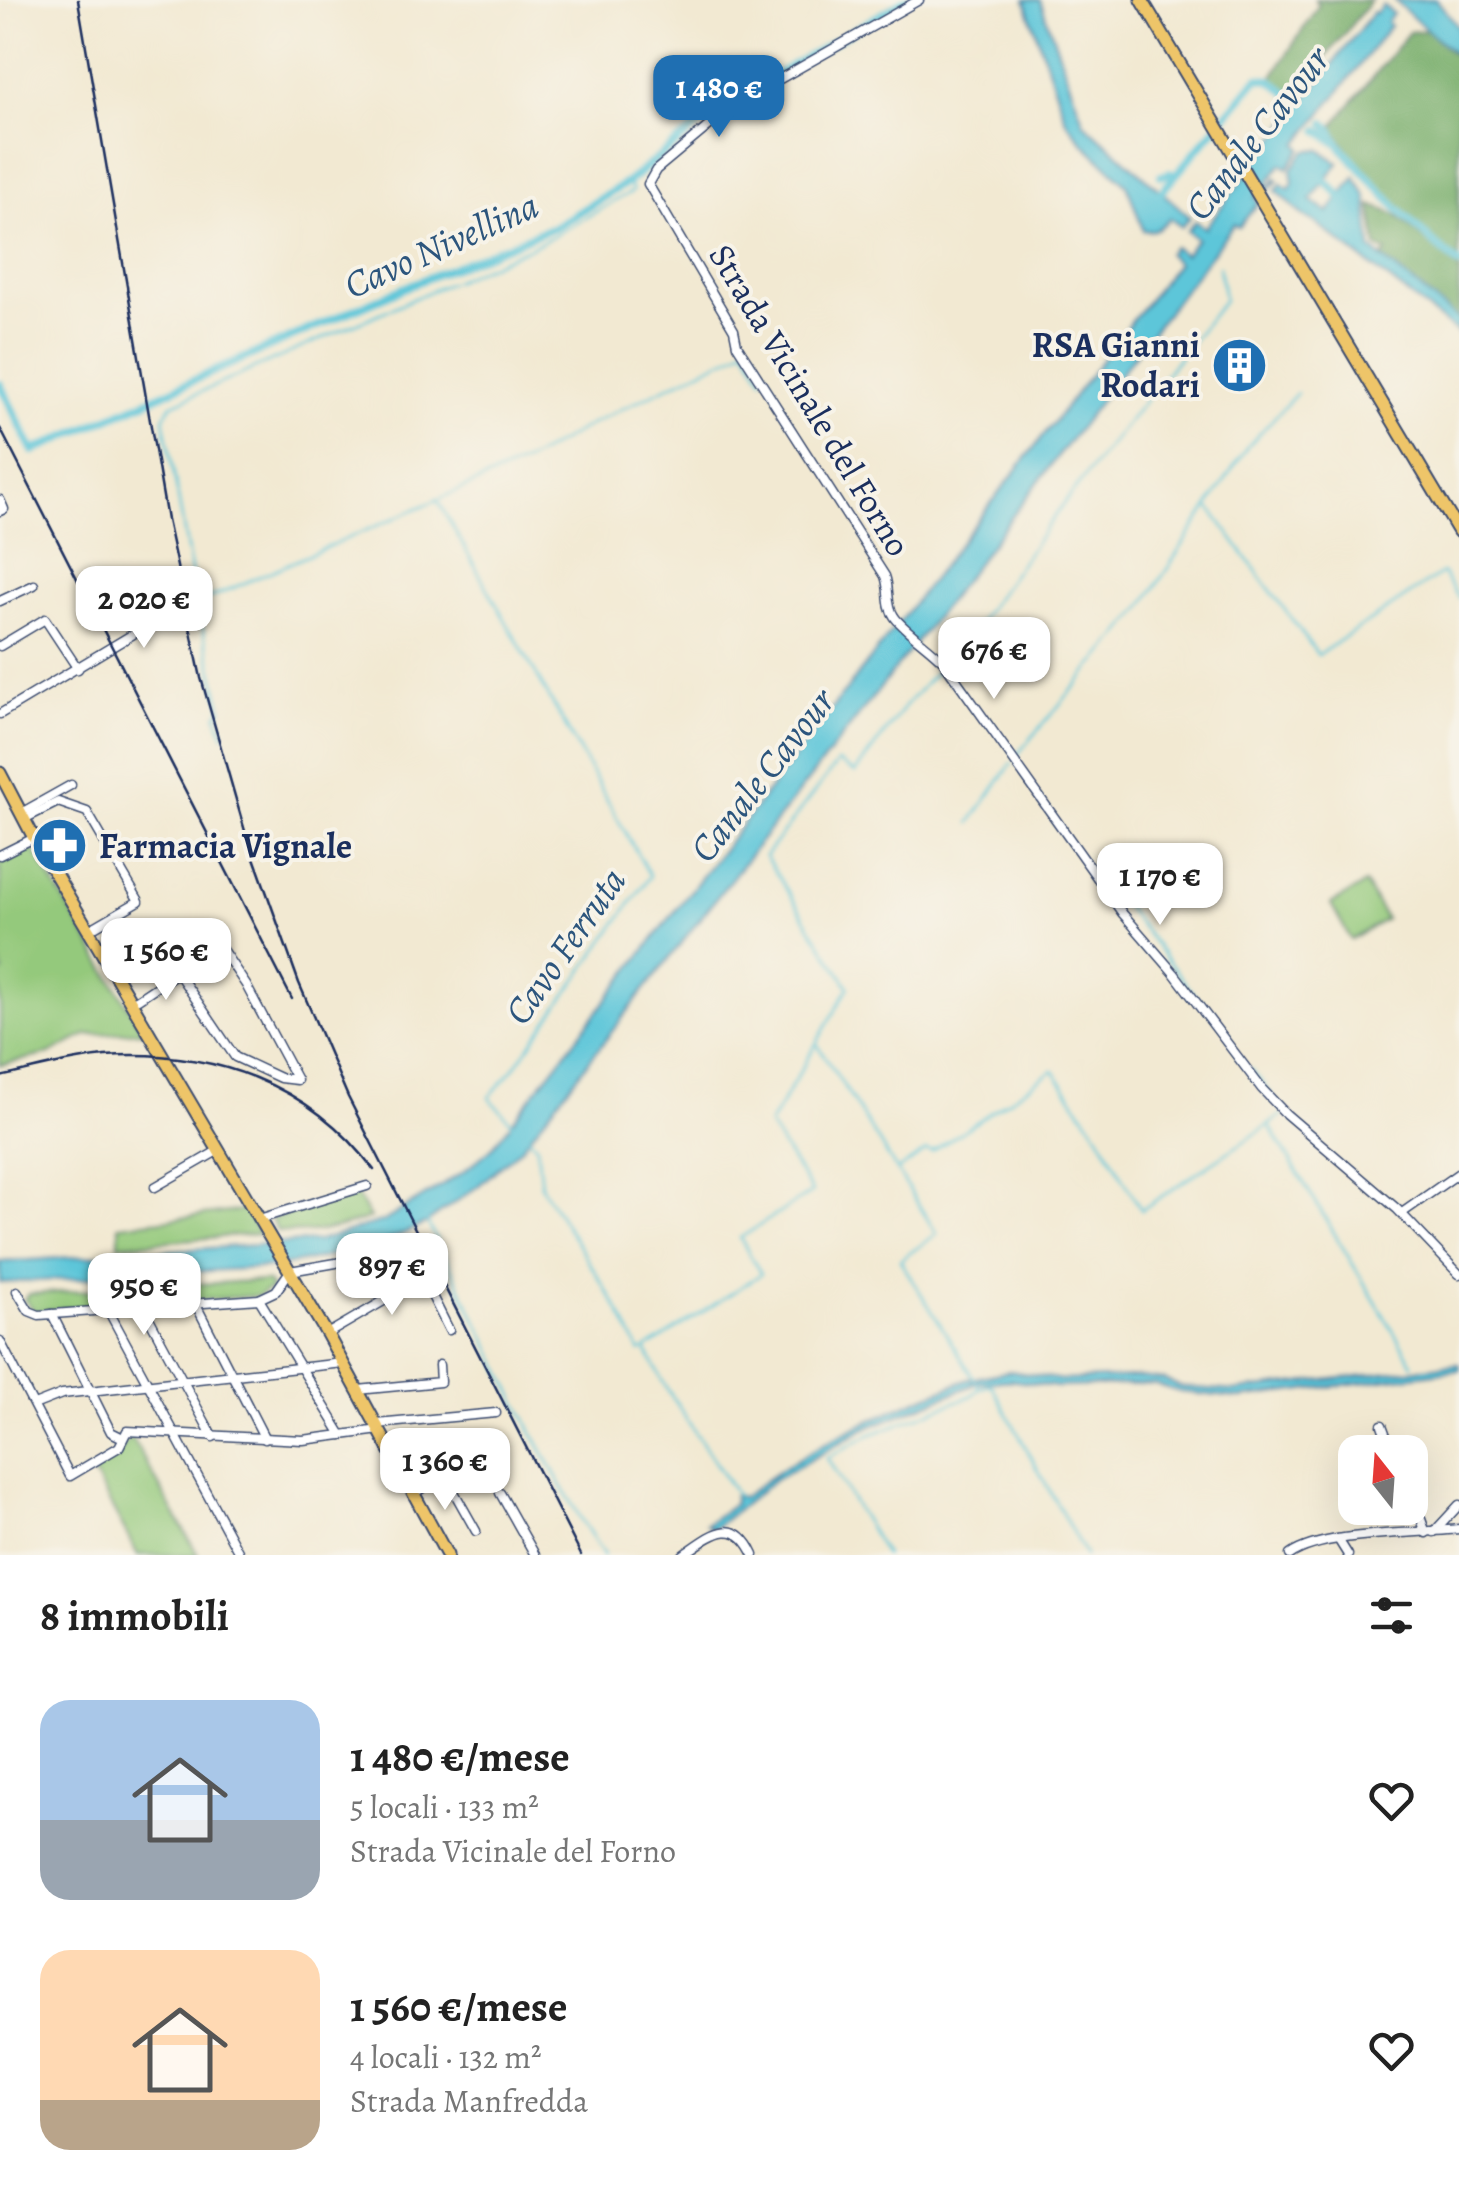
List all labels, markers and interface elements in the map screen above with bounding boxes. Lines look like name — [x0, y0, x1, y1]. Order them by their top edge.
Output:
water label: Canale Cavour — [1173, 34, 1343, 231]
pin: 1 480 € — [627, 55, 811, 140]
text: 1 480 € — [675, 65, 763, 109]
water label: Cavo Nivellina — [336, 179, 546, 311]
street label: Strada Vicinale del Forno — [698, 235, 922, 565]
place label: RSA Gianni Rodari — [1032, 321, 1200, 409]
building icon: RSA Gianni Rodari — [1209, 335, 1269, 395]
pin: 2 020 € — [52, 566, 236, 651]
text: 2 020 € — [98, 576, 190, 620]
pin: 676 € — [924, 617, 1064, 702]
text: 676 € — [960, 627, 1028, 671]
water label: Canale Cavour — [678, 676, 848, 873]
pharmacy icon: Farmacia Vignale — [30, 816, 90, 876]
place label: Farmacia Vignale — [99, 822, 352, 870]
pin: 1 170 € — [1068, 843, 1252, 928]
text: 1 170 € — [1119, 853, 1201, 897]
water label: Cavo Ferruta — [492, 857, 638, 1035]
pin: 1 560 € — [74, 918, 258, 1003]
text: 1 560 € — [123, 928, 209, 972]
pin: 897 € — [322, 1233, 462, 1318]
text: 897 € — [358, 1243, 426, 1287]
pin: 950 € — [74, 1253, 214, 1338]
text: 950 € — [110, 1263, 178, 1307]
pin: 1 360 € — [353, 1428, 537, 1513]
north arrow — [1338, 1435, 1428, 1525]
map controls — [1338, 1435, 1428, 1525]
text: 1 360 € — [402, 1438, 488, 1482]
text: 8 immobili — [40, 1587, 229, 1644]
icon: filters — [1364, 1588, 1419, 1643]
text: 1 480 €/mese — [350, 1728, 570, 1785]
icon: home — [120, 1740, 240, 1860]
icon: heart — [1364, 1773, 1419, 1828]
text: 5 locali · 133 m² — [350, 1785, 539, 1829]
text: Strada Vicinale del Forno — [350, 1829, 676, 1873]
text: 1 560 €/mese — [350, 1978, 567, 2035]
icon: home — [120, 1990, 240, 2110]
icon: heart — [1364, 2023, 1419, 2078]
text: 4 locali · 132 m² — [350, 2035, 542, 2079]
text: Strada Manfredda — [350, 2079, 588, 2123]

